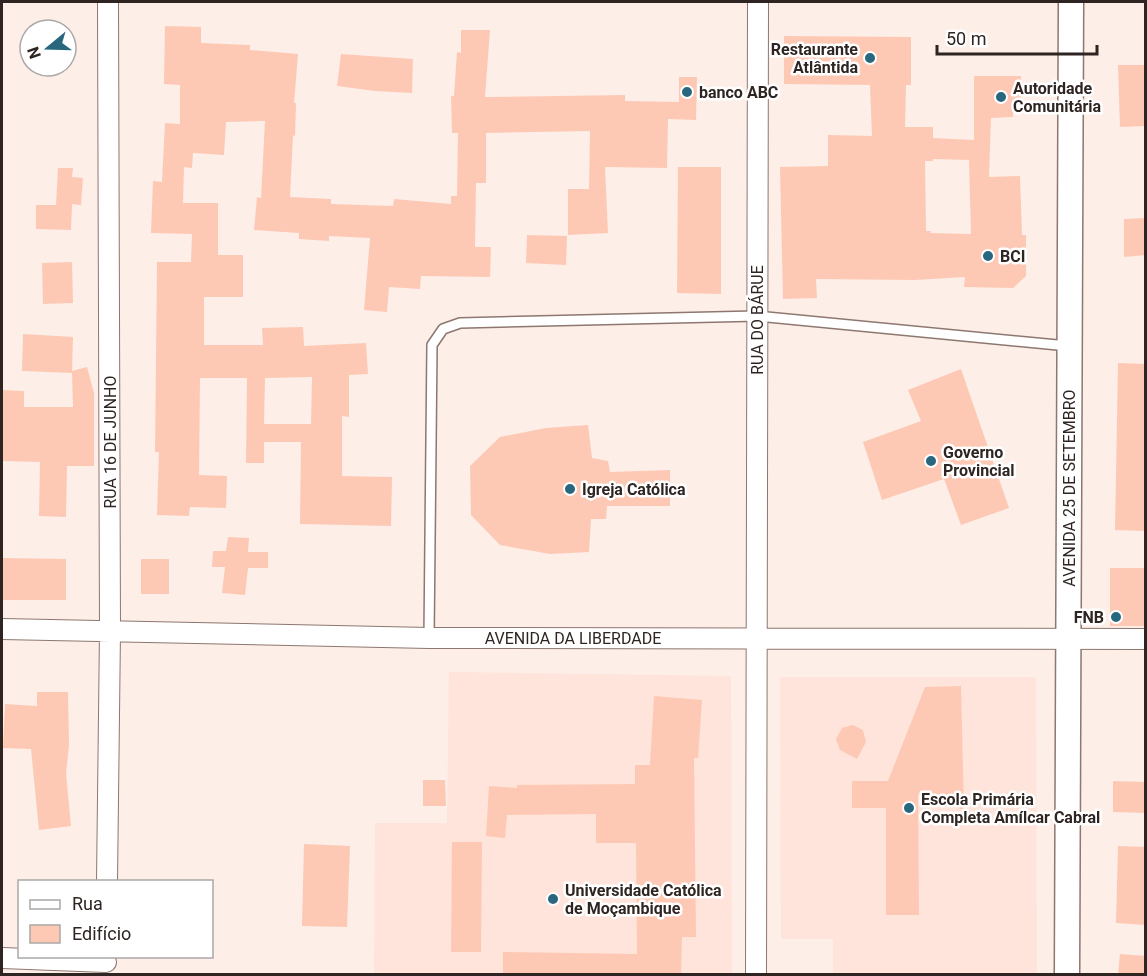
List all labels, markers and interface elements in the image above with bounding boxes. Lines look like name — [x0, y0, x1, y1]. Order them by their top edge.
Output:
north arrow — [18, 18, 78, 78]
scale bar — [937, 18, 1098, 56]
text: 50 m — [946, 28, 986, 49]
place label: Restaurante Atlântida — [771, 40, 858, 77]
text: N — [23, 44, 45, 61]
marker: Restaurante Atlântida — [863, 51, 877, 65]
place label: Autoridade Comunitária — [1013, 79, 1102, 116]
place label: banco ABC — [699, 83, 778, 102]
marker: banco ABC — [680, 85, 694, 99]
marker: Autoridade Comunitária — [994, 90, 1008, 104]
place label: BCI — [1000, 247, 1025, 266]
marker: BCI — [981, 249, 995, 263]
street label: RUA DO BÁRUE — [748, 265, 767, 375]
street label: RUA 16 DE JUNHO — [101, 375, 120, 509]
street label: AVENIDA 25 DE SETEMBRO — [1060, 389, 1079, 587]
place label: Governo Provincial — [943, 443, 1015, 480]
marker: Governo Provincial — [924, 454, 938, 468]
place label: Igreja Católica — [582, 480, 686, 499]
marker: Igreja Católica — [563, 482, 577, 496]
place label: FNB — [1074, 608, 1104, 627]
marker: FNB — [1109, 610, 1123, 624]
street label: AVENIDA DA LIBERDADE — [485, 629, 661, 648]
place label: Escola Primária Completa Amílcar Cabral — [921, 790, 1100, 827]
marker: Escola Primária Completa Amílcar Cabral — [902, 801, 916, 815]
legend — [18, 880, 213, 958]
place label: Universidade Católica de Moçambique — [565, 881, 722, 918]
marker: Universidade Católica de Moçambique — [546, 892, 560, 906]
text: Rua — [72, 893, 103, 914]
text: Edifício — [72, 923, 131, 944]

